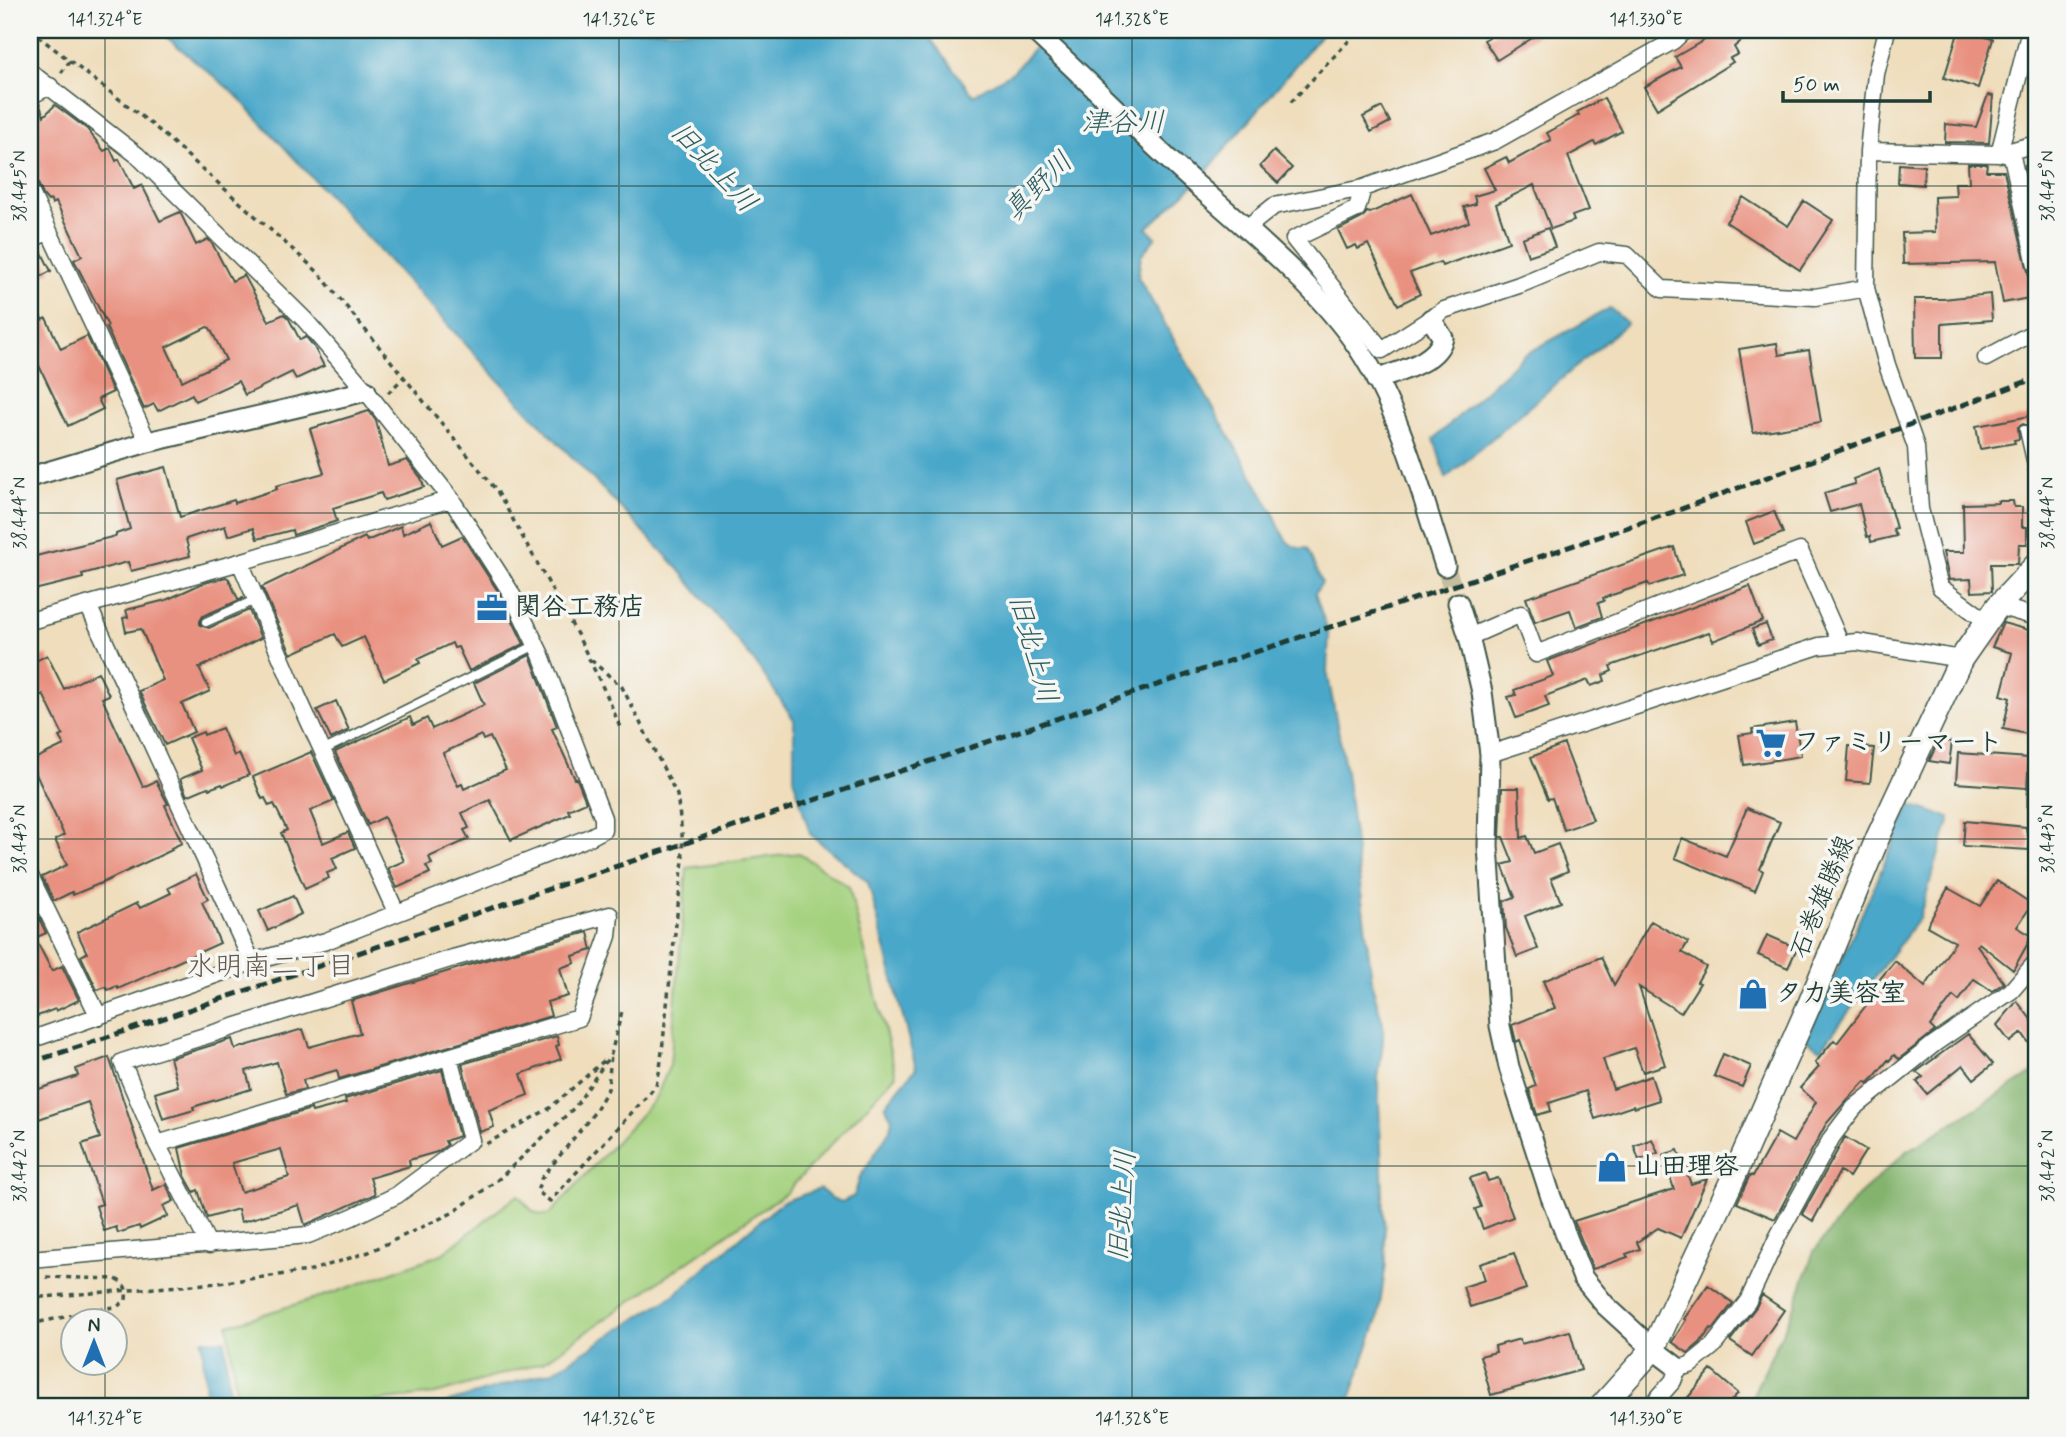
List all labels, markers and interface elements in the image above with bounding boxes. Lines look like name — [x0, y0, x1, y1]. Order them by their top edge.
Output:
text: 141.324°E — [67, 8, 143, 32]
text: 141.326°E — [583, 8, 655, 32]
text: 141.328°E — [1095, 8, 1169, 32]
text: 141.330°E — [1609, 8, 1683, 32]
scale bar — [1783, 60, 1930, 104]
text: 50 m — [1793, 71, 1840, 99]
water label: 津谷川 — [1081, 105, 1165, 142]
water label: 旧北上川 — [661, 114, 765, 222]
water label: 真野川 — [996, 144, 1082, 230]
text: 38.445°N — [8, 150, 32, 222]
text: 38.445°N — [2036, 150, 2060, 222]
text: 38.444°N — [8, 477, 32, 549]
text: 38.444°N — [2036, 477, 2060, 549]
water label: 旧北上川 — [999, 590, 1065, 708]
office icon: 関谷工務店 — [475, 591, 509, 625]
place label: 関谷工務店 — [515, 591, 645, 625]
supermarket icon: ファミリーマート — [1754, 726, 1788, 760]
place label: ファミリーマート — [1794, 726, 2003, 760]
text: 38.443°N — [8, 804, 32, 874]
text: 38.443°N — [2036, 804, 2060, 874]
street label: 石巻雄勝線 — [1783, 830, 1863, 964]
district label: 水明南二丁目 — [187, 949, 355, 986]
shop icon: タカ美容室 — [1736, 977, 1770, 1011]
place label: タカ美容室 — [1776, 977, 1906, 1011]
text: 38.442°N — [8, 1130, 32, 1202]
text: 38.442°N — [2036, 1130, 2060, 1202]
water label: 旧北上川 — [1101, 1149, 1145, 1263]
shop icon: 山田理容 — [1595, 1150, 1629, 1184]
place label: 山田理容 — [1635, 1150, 1739, 1184]
north arrow — [60, 1308, 130, 1378]
text: N — [88, 1314, 100, 1339]
text: 141.324°E — [67, 1407, 143, 1431]
text: 141.326°E — [583, 1407, 655, 1431]
text: 141.328°E — [1095, 1407, 1169, 1431]
text: 141.330°E — [1609, 1407, 1683, 1431]

